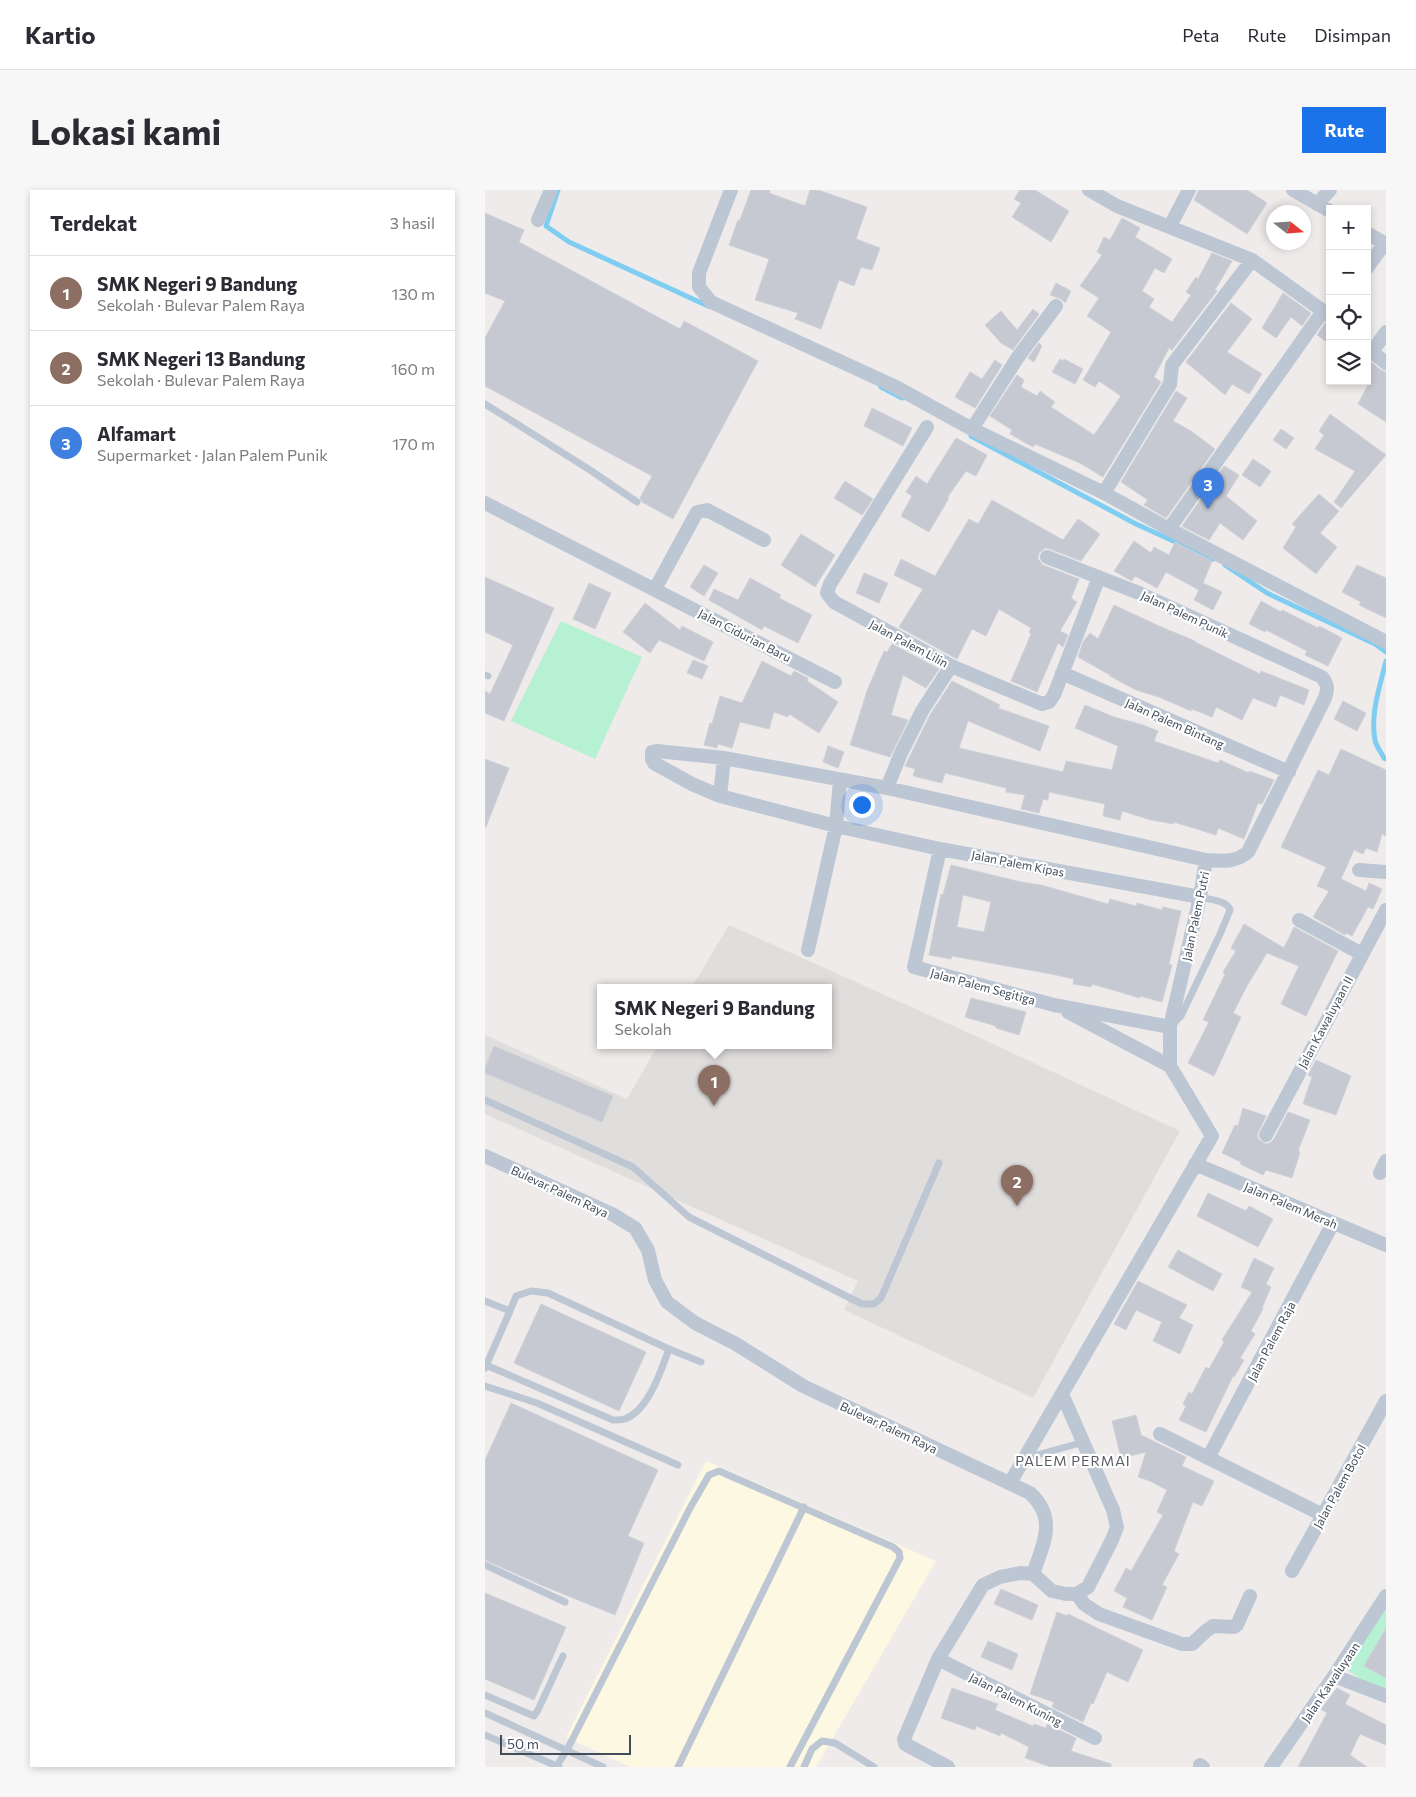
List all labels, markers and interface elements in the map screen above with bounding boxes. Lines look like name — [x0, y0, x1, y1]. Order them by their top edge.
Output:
text: Kartio — [25, 20, 95, 49]
text: Peta — [1182, 24, 1219, 46]
text: Rute — [1247, 24, 1286, 46]
text: Disimpan — [1314, 24, 1391, 46]
button: Rute — [1302, 107, 1386, 153]
text: Lokasi kami — [30, 109, 221, 152]
north arrow — [1266, 205, 1311, 250]
map controls — [1326, 205, 1371, 385]
button: + — [1326, 205, 1371, 250]
text: Terdekat — [50, 210, 137, 235]
text: 3 hasil — [390, 213, 435, 232]
button: − — [1326, 250, 1371, 295]
text: SMK Negeri 9 Bandung — [97, 272, 297, 295]
text: 1 — [62, 284, 70, 303]
text: 130 m — [392, 284, 435, 303]
text: Sekolah · Bulevar Palem Raya — [97, 295, 305, 314]
button: locate — [1326, 295, 1371, 340]
button: layers — [1326, 340, 1371, 385]
text: SMK Negeri 13 Bandung — [97, 347, 305, 370]
text: 2 — [61, 359, 71, 378]
text: 160 m — [391, 359, 435, 378]
text: Sekolah · Bulevar Palem Raya — [97, 370, 305, 389]
text: Alfamart — [97, 422, 176, 445]
text: 3 — [61, 434, 71, 453]
text: 170 m — [392, 434, 435, 453]
text: Supermarket · Jalan Palem Punik — [97, 445, 328, 464]
pin: 3 — [1192, 468, 1224, 509]
street label: Jalan Palem Punik — [1139, 588, 1231, 642]
street label: Jalan Cidurian Baru — [696, 606, 794, 665]
street label: Jalan Palem Lilin — [867, 616, 951, 671]
street label: Jalan Palem Bintang — [1123, 695, 1227, 752]
your location — [849, 792, 875, 818]
street label: Jalan Palem Kipas — [970, 847, 1066, 880]
street label: Jalan Palem Putri — [1179, 870, 1212, 962]
street label: Jalan Palem Segitiga — [929, 965, 1037, 1008]
street label: Jalan Kawaluyaan II — [1295, 973, 1356, 1071]
popup — [597, 984, 832, 1049]
text: SMK Negeri 9 Bandung — [614, 996, 815, 1019]
text: Sekolah — [614, 1019, 672, 1038]
pin: 1 — [698, 1065, 730, 1106]
street label: Bulevar Palem Raya — [509, 1162, 611, 1220]
pin: 2 — [1001, 1165, 1033, 1206]
street label: Jalan Palem Merah — [1242, 1179, 1340, 1232]
street label: Jalan Palem Raja — [1244, 1299, 1299, 1384]
street label: Bulevar Palem Raya — [838, 1398, 940, 1456]
street label: Jalan Palem Botol — [1310, 1441, 1369, 1531]
district label: PALEM PERMAI — [1015, 1452, 1131, 1469]
street label: Jalan Kawaluyaan — [1298, 1639, 1363, 1725]
street label: Jalan Palem Kuning — [967, 1670, 1065, 1730]
scale bar — [500, 1732, 631, 1755]
text: 50 m — [507, 1735, 539, 1752]

